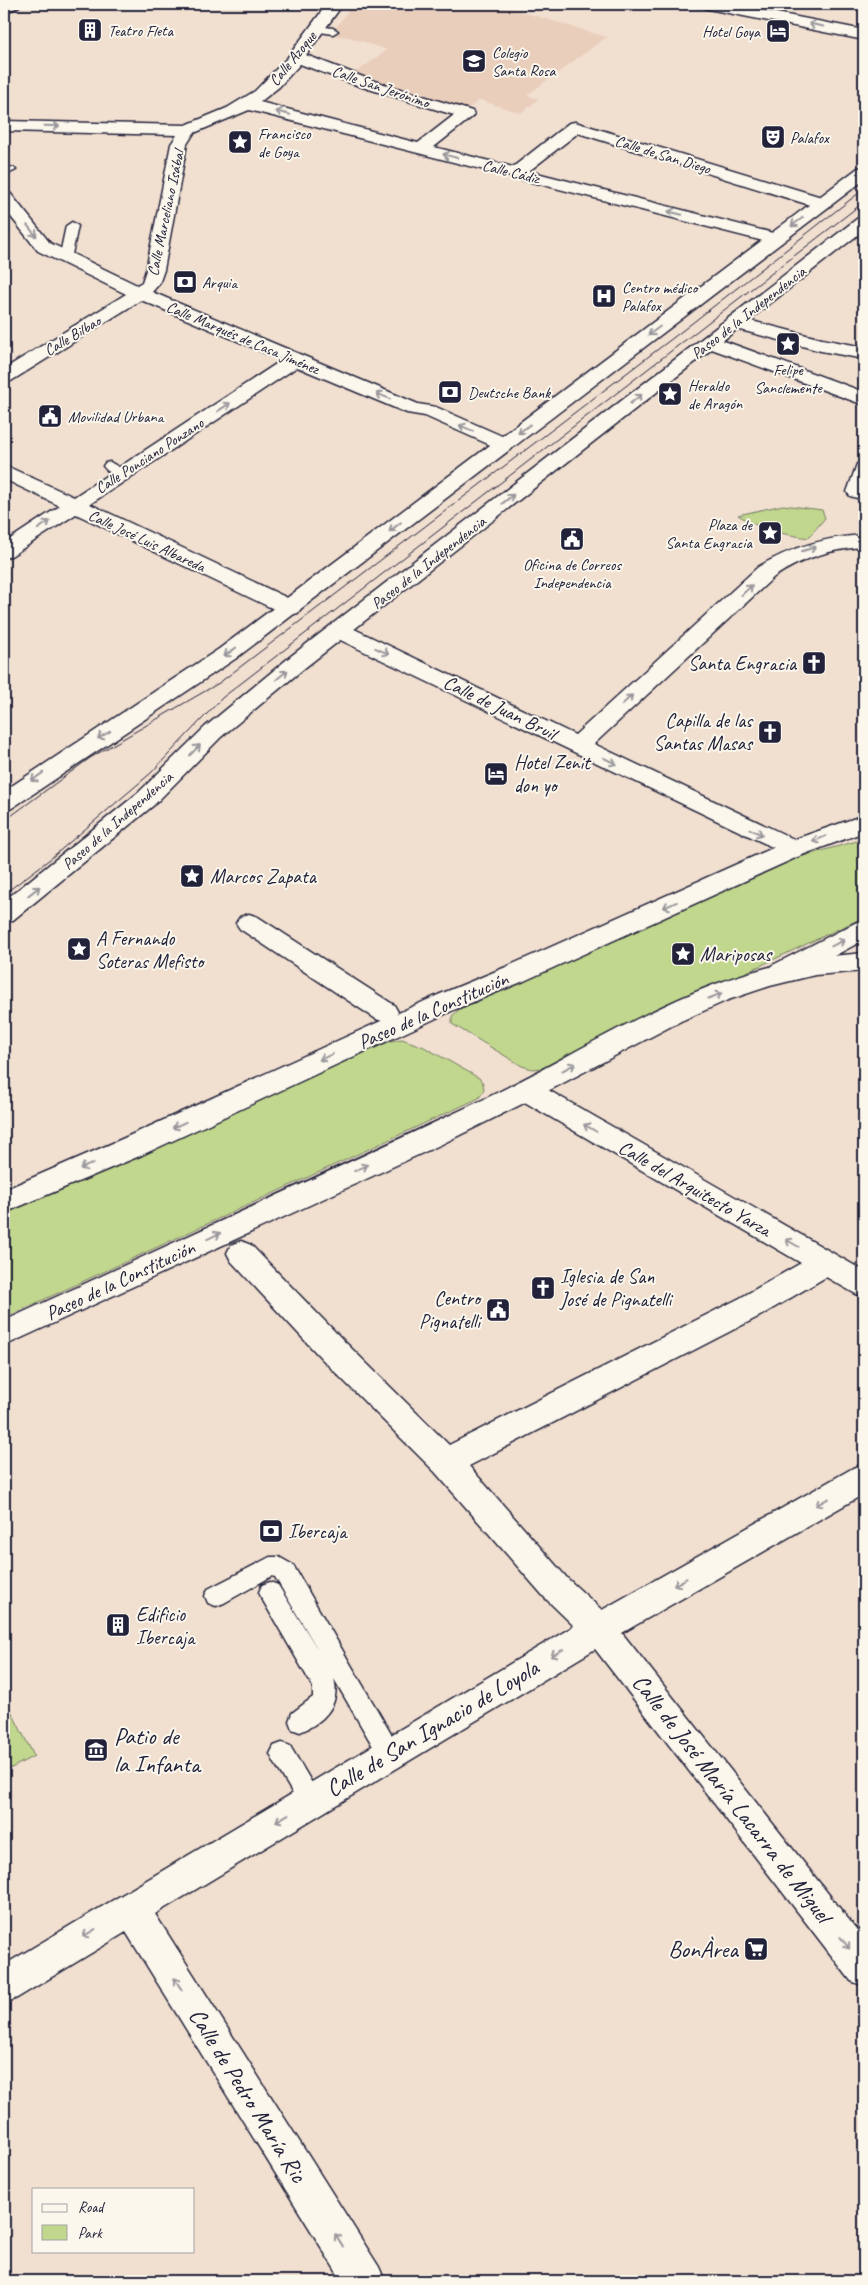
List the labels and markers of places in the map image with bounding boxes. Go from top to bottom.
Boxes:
building icon: Teatro Fleta [77,17,103,43]
hotel icon: Hotel Goya [765,18,791,44]
place label: Teatro Fleta [108,21,175,41]
place label: Hotel Goya [702,22,761,42]
place label: Colegio Santa Rosa [492,43,556,81]
school or university icon: Colegio Santa Rosa [461,48,487,74]
place label: Francisco de Goya [258,124,312,162]
theatre icon: Palafox [760,124,786,150]
place label: Palafox [790,128,830,148]
place icon: Francisco de Goya [227,129,253,155]
bank icon: Arquia [172,269,198,295]
place label: Arquia [202,273,239,293]
place label: Centro médico Palafox [622,278,700,316]
hospital icon: Centro médico Palafox [591,283,617,309]
place icon: Felipe Sanclemente [775,331,801,357]
place label: Felipe Sanclemente [754,360,823,398]
place label: Heraldo de Aragón [688,376,743,414]
bank icon: Deutsche Bank [437,379,463,405]
place icon: Heraldo de Aragón [657,381,683,407]
place label: Deutsche Bank [468,383,551,403]
public building icon: Movilidad Urbana [37,403,63,429]
place label: Movilidad Urbana [68,407,165,427]
place label: Plaza de Santa Engracia [666,515,754,553]
place icon: Plaza de Santa Engracia [757,520,783,546]
public building icon: Oficina de Correos Independencia [559,526,585,552]
place label: Oficina de Correos Independencia [523,555,622,593]
church icon: Santa Engracia [801,650,827,676]
place label: Santa Engracia [688,651,798,676]
place label: Capilla de las Santas Masas [653,708,754,756]
church icon: Capilla de las Santas Masas [757,719,783,745]
place label: Hotel Zenit don yo [514,750,592,798]
hotel icon: Hotel Zenit don yo [483,761,509,787]
place icon: Marcos Zapata [179,863,205,889]
place label: Marcos Zapata [210,864,318,889]
place label: A Fernando Soteras Mefisto [96,926,205,974]
place icon: A Fernando Soteras Mefisto [66,936,92,962]
place icon: Mariposas [670,941,696,967]
place label: Mariposas [700,942,773,967]
place label: Iglesia de San José de Pignatelli [559,1264,674,1312]
church icon: Iglesia de San José de Pignatelli [530,1275,556,1301]
place label: Centro Pignatelli [419,1286,482,1334]
public building icon: Centro Pignatelli [485,1297,511,1323]
bank icon: Ibercaja [258,1518,284,1544]
place label: Ibercaja [288,1519,348,1544]
place label: Edificio Ibercaja [136,1602,196,1650]
building icon: Edificio Ibercaja [105,1612,131,1638]
place label: Patio de la Infanta [114,1721,202,1779]
museum icon: Patio de la Infanta [83,1737,109,1763]
place label: BonÀrea [668,1934,739,1964]
supermarket icon: BonÀrea [743,1936,769,1962]

